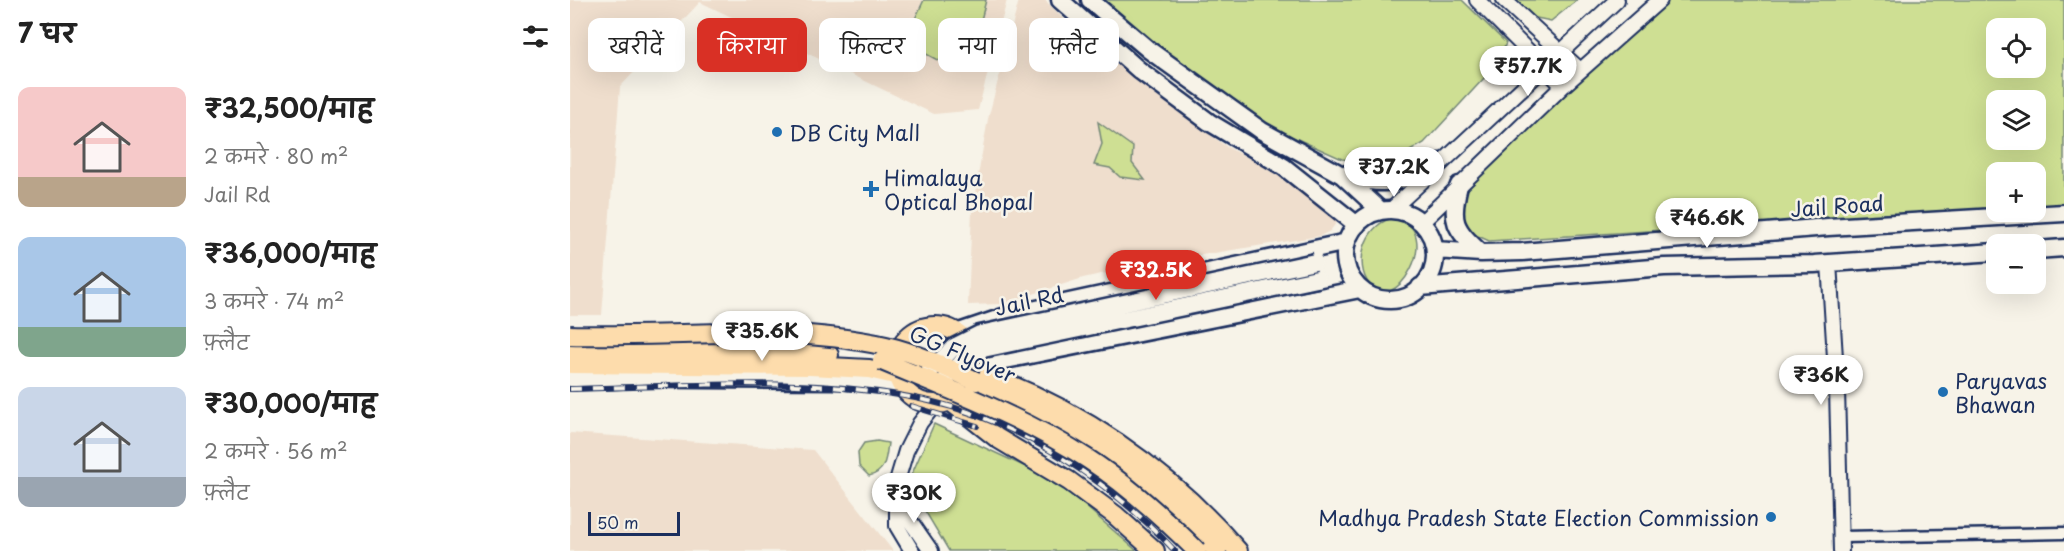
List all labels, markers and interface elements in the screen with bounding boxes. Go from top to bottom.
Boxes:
text: 7 घर [18,13,76,52]
chip: खरीदें [588,18,685,72]
chip: किराया [697,18,807,72]
chip: फ़िल्टर [819,18,926,72]
chip: नया [938,18,1017,72]
chip: फ़्लैट [1029,18,1119,72]
map controls [1986,18,2046,294]
button: locate [1986,18,2046,78]
icon: filters [519,20,552,53]
pin: ₹57.7K [1479,46,1577,97]
text: ₹57.7K [1494,50,1562,80]
text: ₹32,500/माह [204,88,374,127]
button: layers [1986,90,2046,150]
icon: home [66,111,138,183]
place label: DB City Mall [789,116,920,148]
marker: DB City Mall [770,125,784,139]
text: 2 कमरे · 80 m² [204,141,348,171]
pin: ₹37.2K [1345,147,1443,198]
text: ₹37.2K [1358,151,1430,181]
place label: Himalaya Optical Bhopal [884,161,1034,217]
button: + [1986,162,2046,222]
text: Jail Rd [204,179,270,209]
marker: Himalaya Optical Bhopal [862,180,880,198]
street label: Jail Road [1789,186,1885,224]
pin: ₹46.6K [1658,198,1756,249]
text: ₹46.6K [1669,202,1745,232]
text: ₹36,000/माह [204,233,376,272]
button: − [1986,234,2046,294]
pin: ₹32.5K [1107,250,1205,301]
text: ₹32.5K [1120,254,1192,284]
icon: home [66,261,138,333]
street label: Jail Rd [992,277,1067,323]
text: 3 कमरे · 74 m² [204,286,344,316]
pin: ₹35.6K [713,311,811,362]
text: ₹35.6K [725,315,799,345]
street label: GG Flyover [905,316,1022,390]
text: फ़्लैट [204,327,250,357]
pin: ₹36K [1785,355,1857,406]
text: ₹36K [1793,359,1849,389]
place label: Paryavas Bhawan [1955,364,2047,420]
text: ₹30,000/माह [204,383,377,422]
marker: Paryavas Bhawan [1936,385,1950,399]
icon: home [66,411,138,483]
text: 2 कमरे · 56 m² [204,436,348,466]
pin: ₹30K [878,473,950,524]
text: फ़्लैट [204,477,250,507]
text: ₹30K [886,477,942,507]
place label: Madhya Pradesh State Election Commission [1318,501,1759,533]
scale bar [588,509,680,536]
text: 50 m [597,510,638,534]
marker: Madhya Pradesh State Election Commission [1764,510,1778,524]

